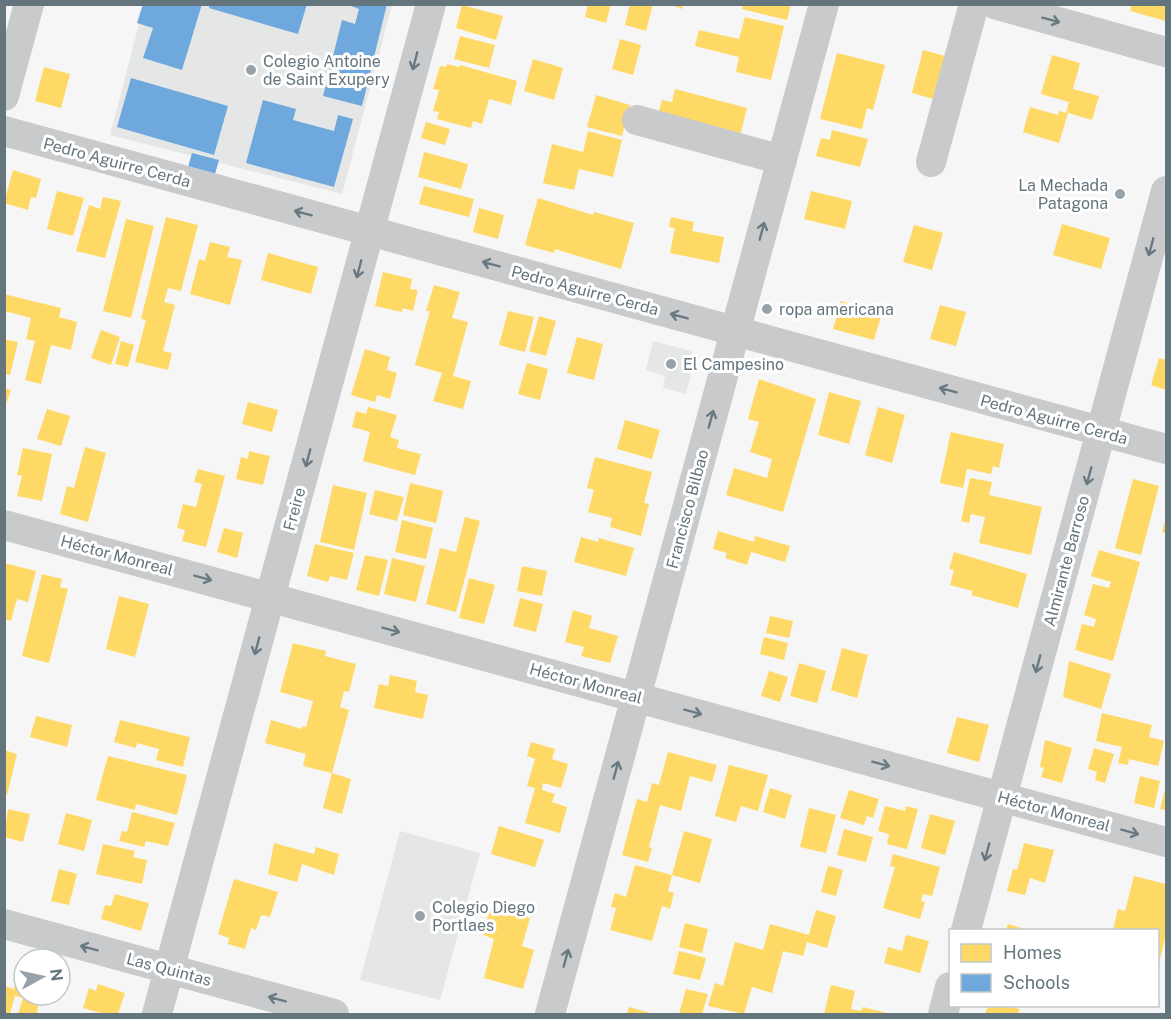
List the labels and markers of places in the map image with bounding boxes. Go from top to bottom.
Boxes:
place label: Colegio Antoine de Saint Exupery [263,52,390,89]
marker: Colegio Antoine de Saint Exupery [244,63,258,77]
place label: La Mechada Patagona [1018,176,1108,213]
marker: La Mechada Patagona [1113,187,1127,201]
place label: ropa americana [779,300,894,319]
marker: ropa americana [760,302,774,316]
place label: El Campesino [683,355,784,374]
marker: El Campesino [664,357,678,371]
place label: Colegio Diego Portlaes [432,898,535,935]
marker: Colegio Diego Portlaes [413,909,427,923]

